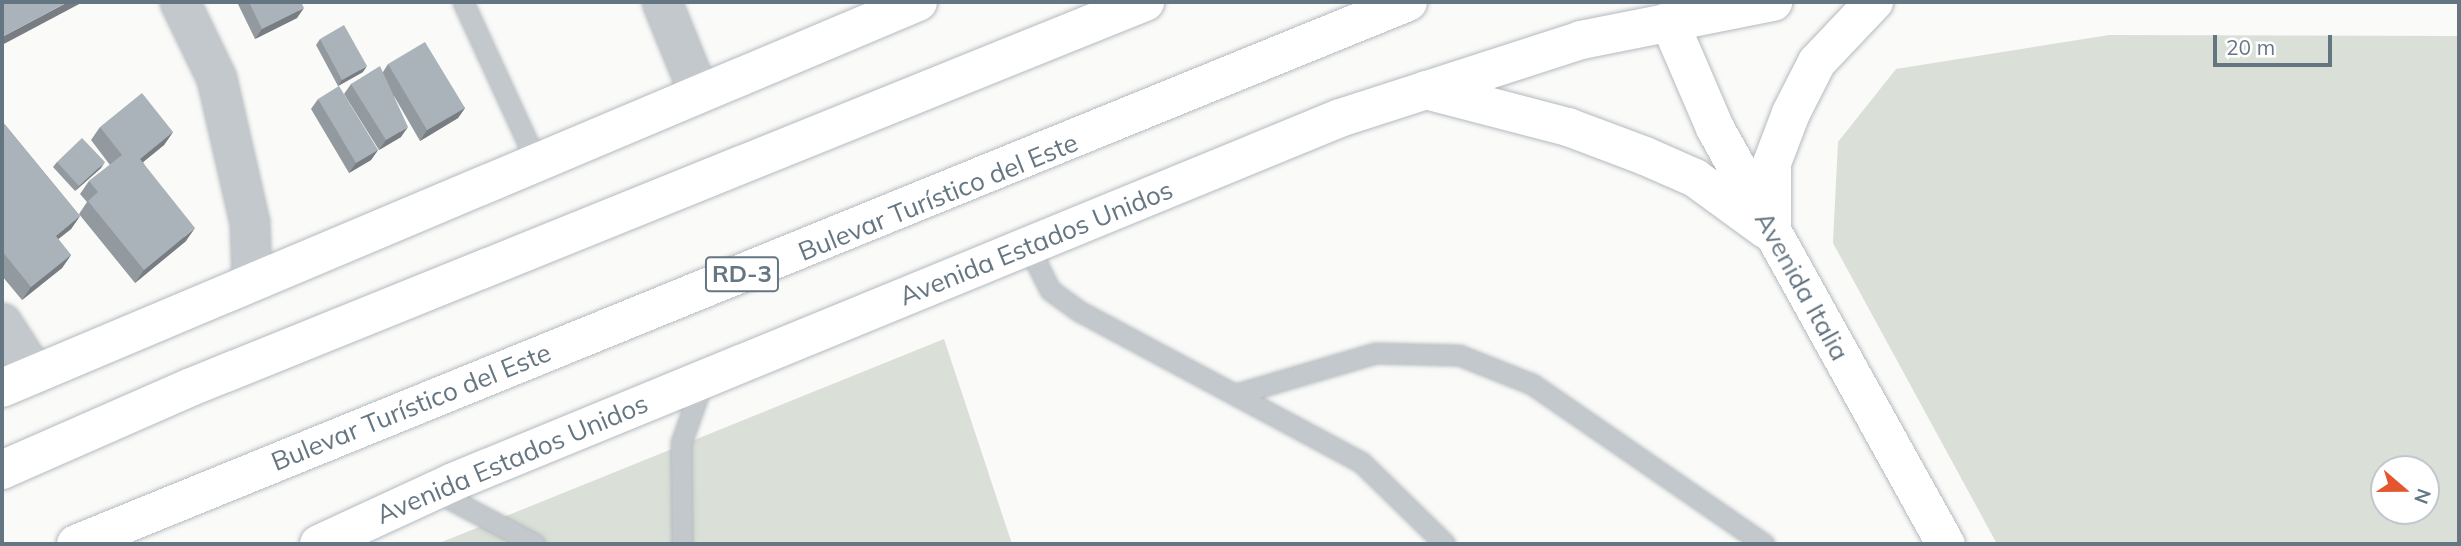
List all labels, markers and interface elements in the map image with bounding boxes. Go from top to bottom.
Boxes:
scale bar [2216,21,2335,65]
text: 20 m [2226,34,2275,60]
street label: Bulevar Turístico del Este [794,127,1082,267]
street label: Avenida Estados Unidos [895,174,1177,312]
street label: Avenida Italia [1748,206,1856,366]
road number: RD-3 [704,254,780,295]
street label: Bulevar Turístico del Este [267,337,555,477]
street label: Avenida Estados Unidos [372,388,652,530]
north arrow [2370,455,2440,525]
text: N [2409,486,2437,507]

